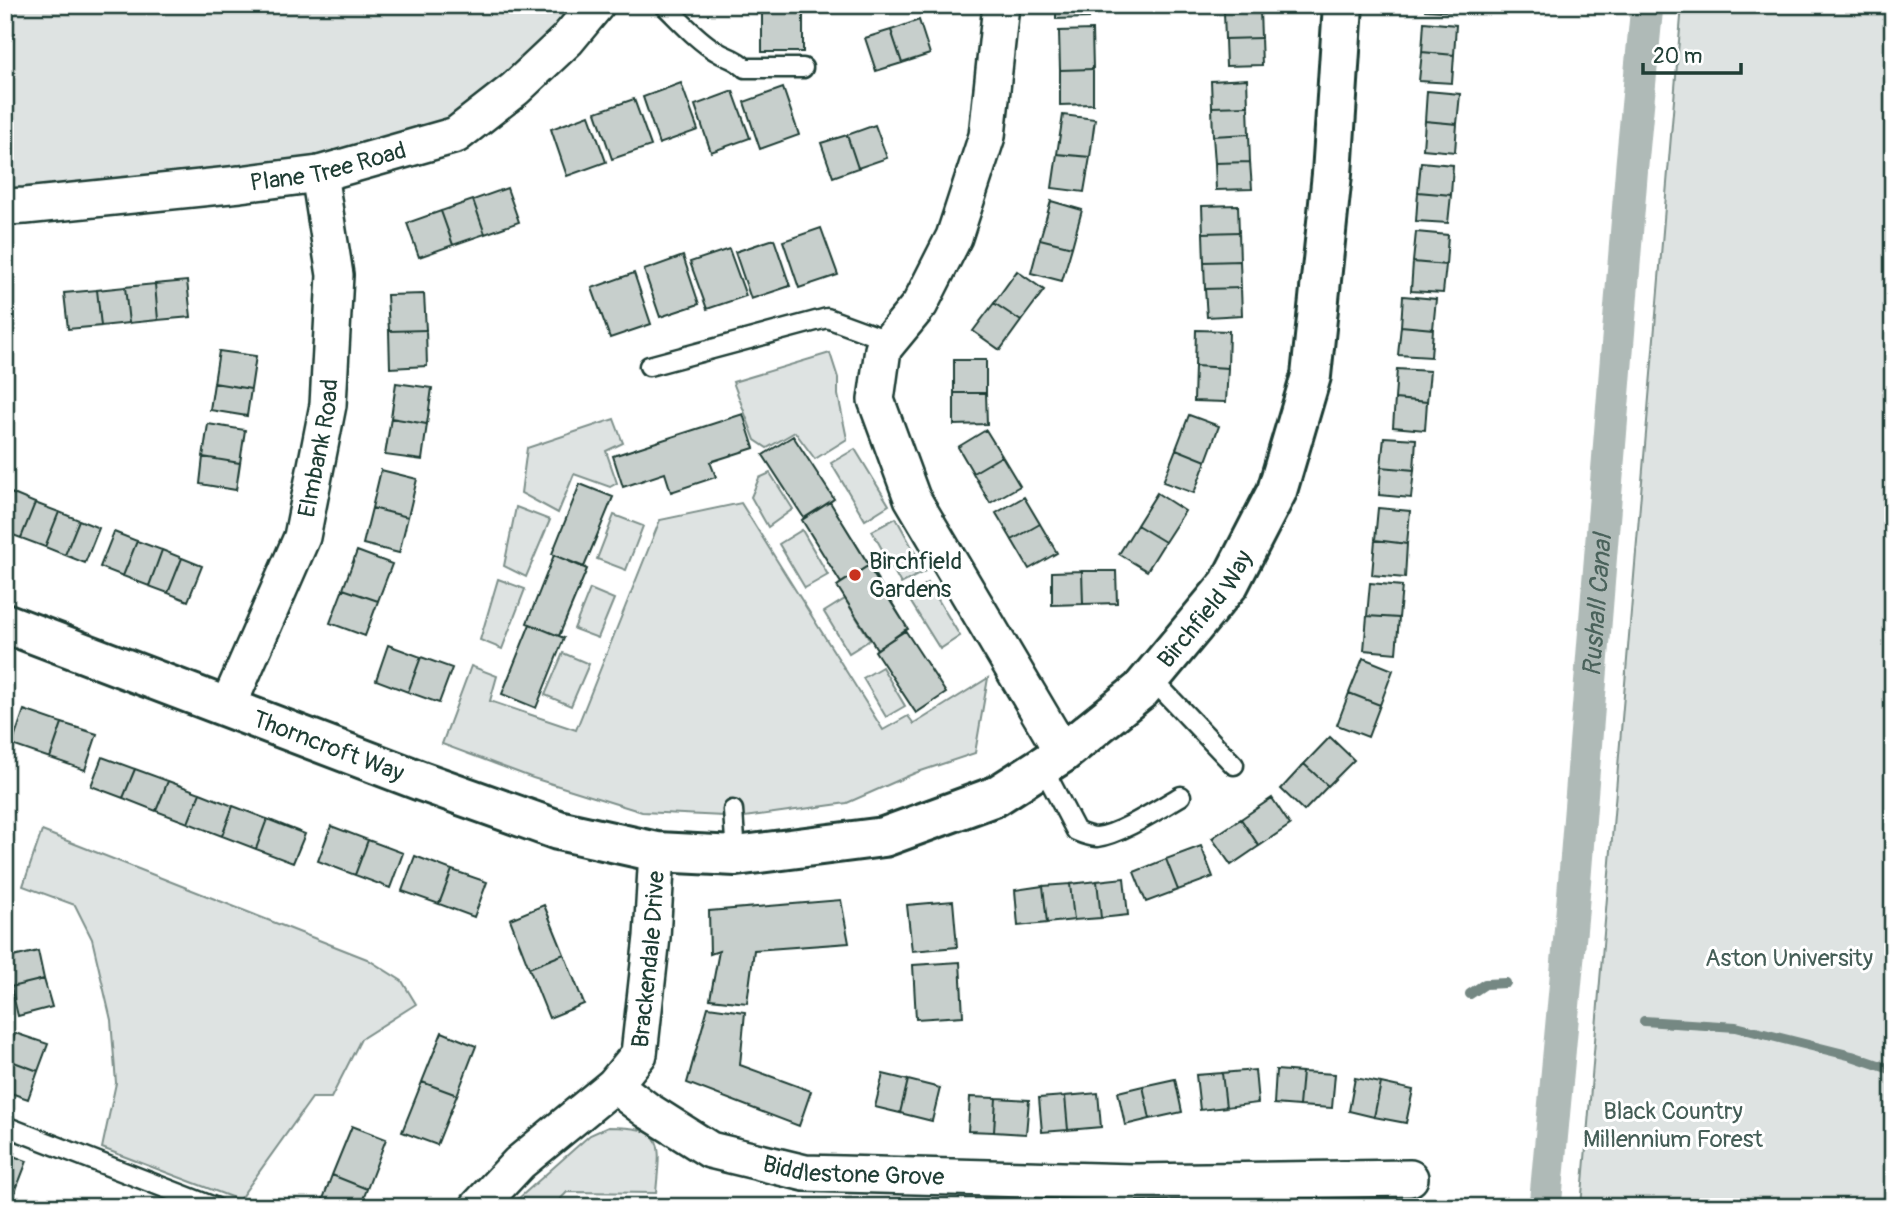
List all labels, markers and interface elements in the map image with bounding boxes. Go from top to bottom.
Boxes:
scale bar [1643,32,1741,76]
text: 20 m [1653,43,1702,70]
street label: Plane Tree Road [248,136,410,198]
street label: Elmbank Road [292,378,344,520]
water label: Rushall Canal [1576,530,1620,678]
street label: Birchfield Way [1152,546,1259,674]
place label: Birchfield Gardens [869,547,962,604]
marker: Birchfield Gardens [847,567,863,583]
street label: Thorncroft Way [249,704,408,788]
street label: Brackendale Drive [626,870,671,1049]
park label: Aston University [1705,944,1873,973]
park label: Black Country Millennium Forest [1583,1097,1763,1154]
street label: Biddlestone Grove [760,1149,945,1192]

